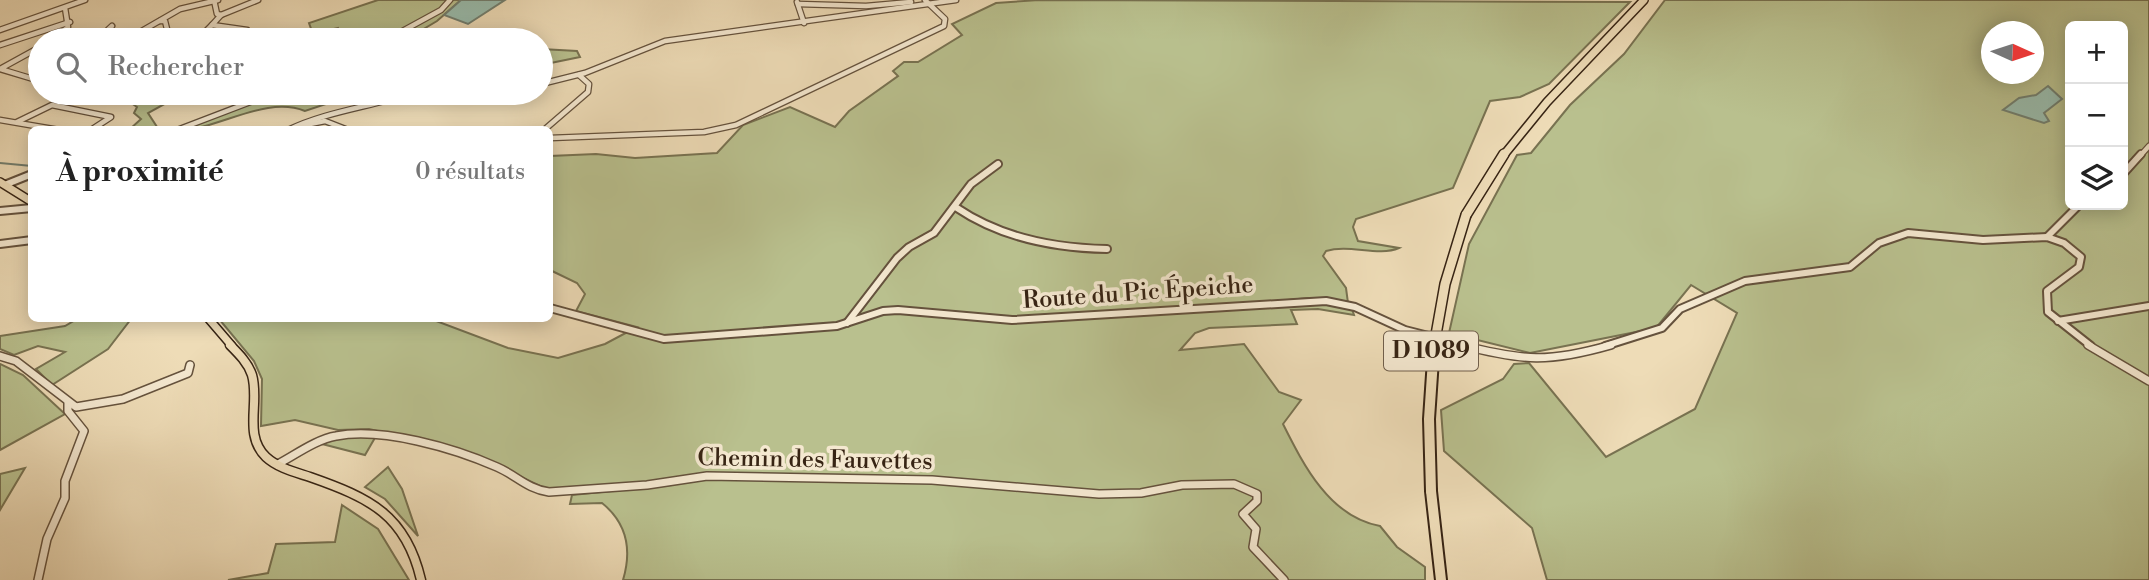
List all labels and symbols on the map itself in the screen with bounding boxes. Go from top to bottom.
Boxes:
north arrow [1981,21,2044,84]
street label: Route du Pic Épeiche [1021,269,1254,316]
road number: D 1089 [1384,332,1478,370]
street label: Chemin des Fauvettes [697,443,933,477]

